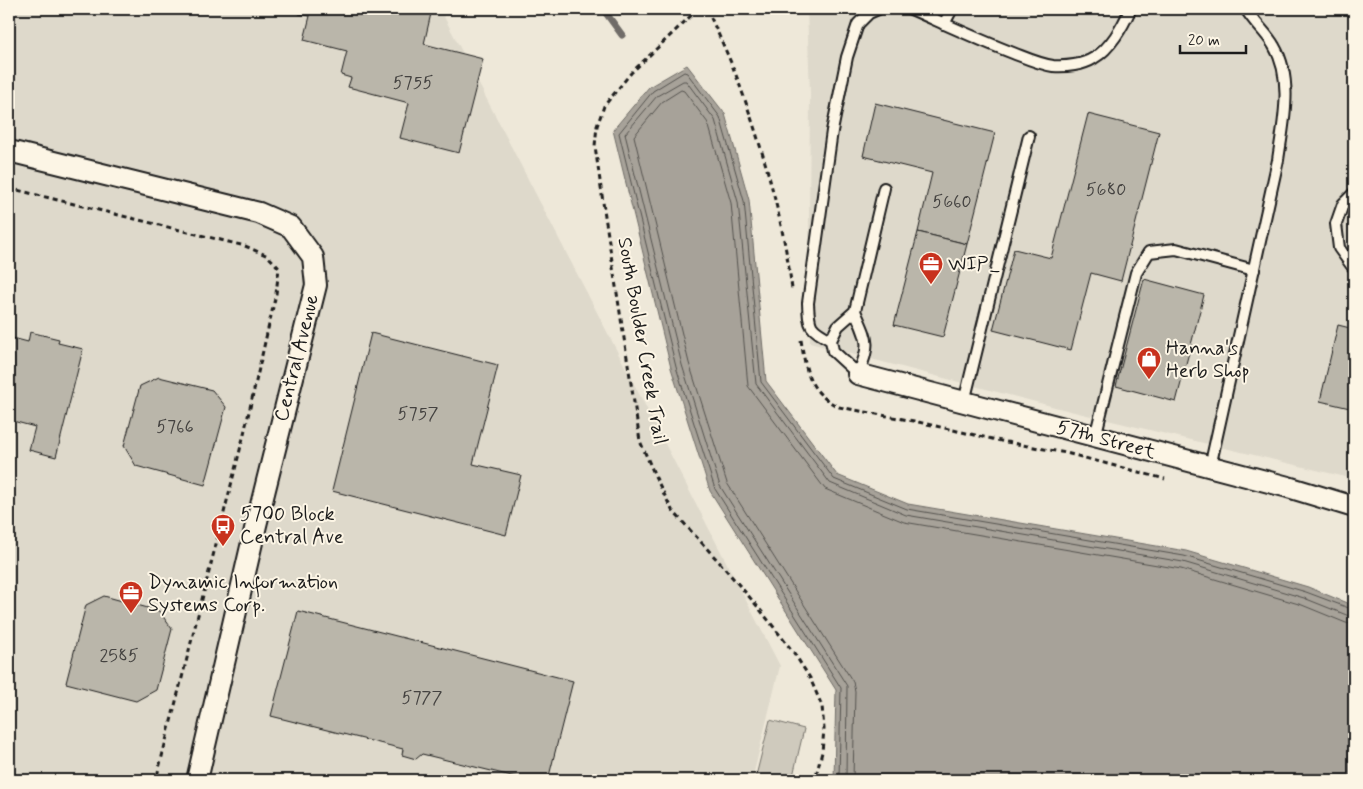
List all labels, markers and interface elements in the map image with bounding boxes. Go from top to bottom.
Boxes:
scale bar [1180,22,1247,54]
text: 20 m [1188,31,1220,51]
house number: 5755 [393,71,434,95]
house number: 5680 [1086,178,1126,202]
house number: 5660 [932,190,972,214]
street label: South Boulder Creek Trail [610,235,674,447]
office icon: WIP_ [918,251,944,285]
place label: WIP_ [948,251,1001,278]
street label: Central Avenue [268,292,326,424]
place label: Hanna's Herb Shop [1166,335,1250,385]
shop icon: Hanna's Herb Shop [1136,346,1162,380]
house number: 5757 [398,402,438,426]
street label: 57th Street [1053,414,1159,466]
house number: 5766 [156,415,194,439]
place label: 5700 Block Central Ave [240,501,344,551]
bus stop icon: 5700 Block Central Ave [210,513,236,547]
place label: Dynamic Information Systems Corp. [148,569,338,619]
office icon: Dynamic Information Systems Corp. [118,580,144,614]
house number: 2585 [100,644,139,668]
house number: 5777 [402,686,442,710]

